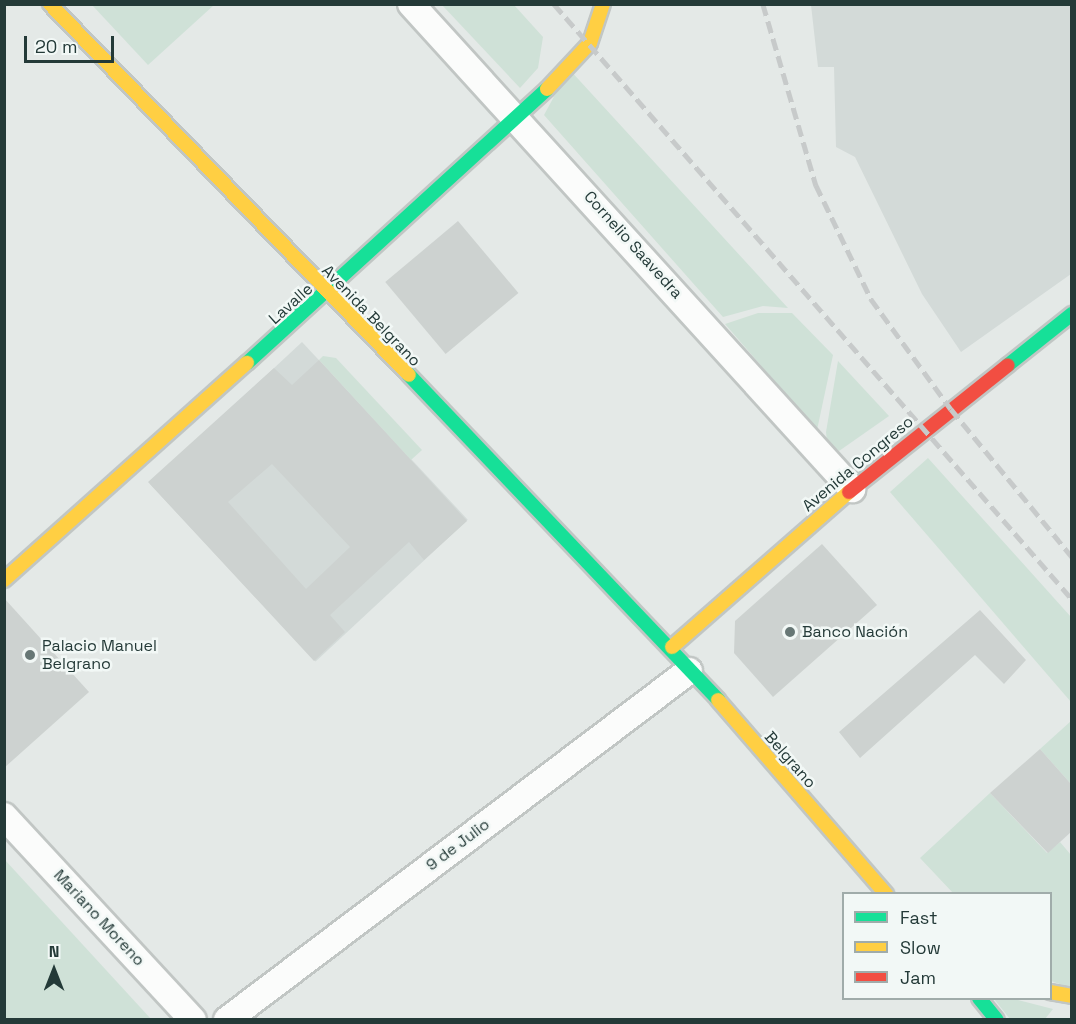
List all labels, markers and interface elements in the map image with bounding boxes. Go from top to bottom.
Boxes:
scale bar [27,24,117,62]
text: 20 m [35,35,78,58]
street label: Cornelio Saavedra [580,187,686,303]
street label: Avenida Belgrano [318,261,424,371]
street label: Lavalle [265,279,317,329]
street label: Avenida Congreso [799,412,917,516]
place label: Banco Nación [802,622,908,642]
marker: Banco Nación [783,625,797,639]
place label: Palacio Manuel Belgrano [42,636,157,674]
marker: Palacio Manuel Belgrano [23,648,37,662]
street label: Belgrano [760,728,820,792]
street label: 9 de Julio [423,815,493,875]
street label: Mariano Moreno [49,866,149,970]
legend [842,892,1052,1000]
text: Fast [900,906,937,929]
text: Slow [900,936,941,959]
north arrow [24,940,84,1000]
text: N [49,941,59,962]
text: Jam [900,966,936,989]

